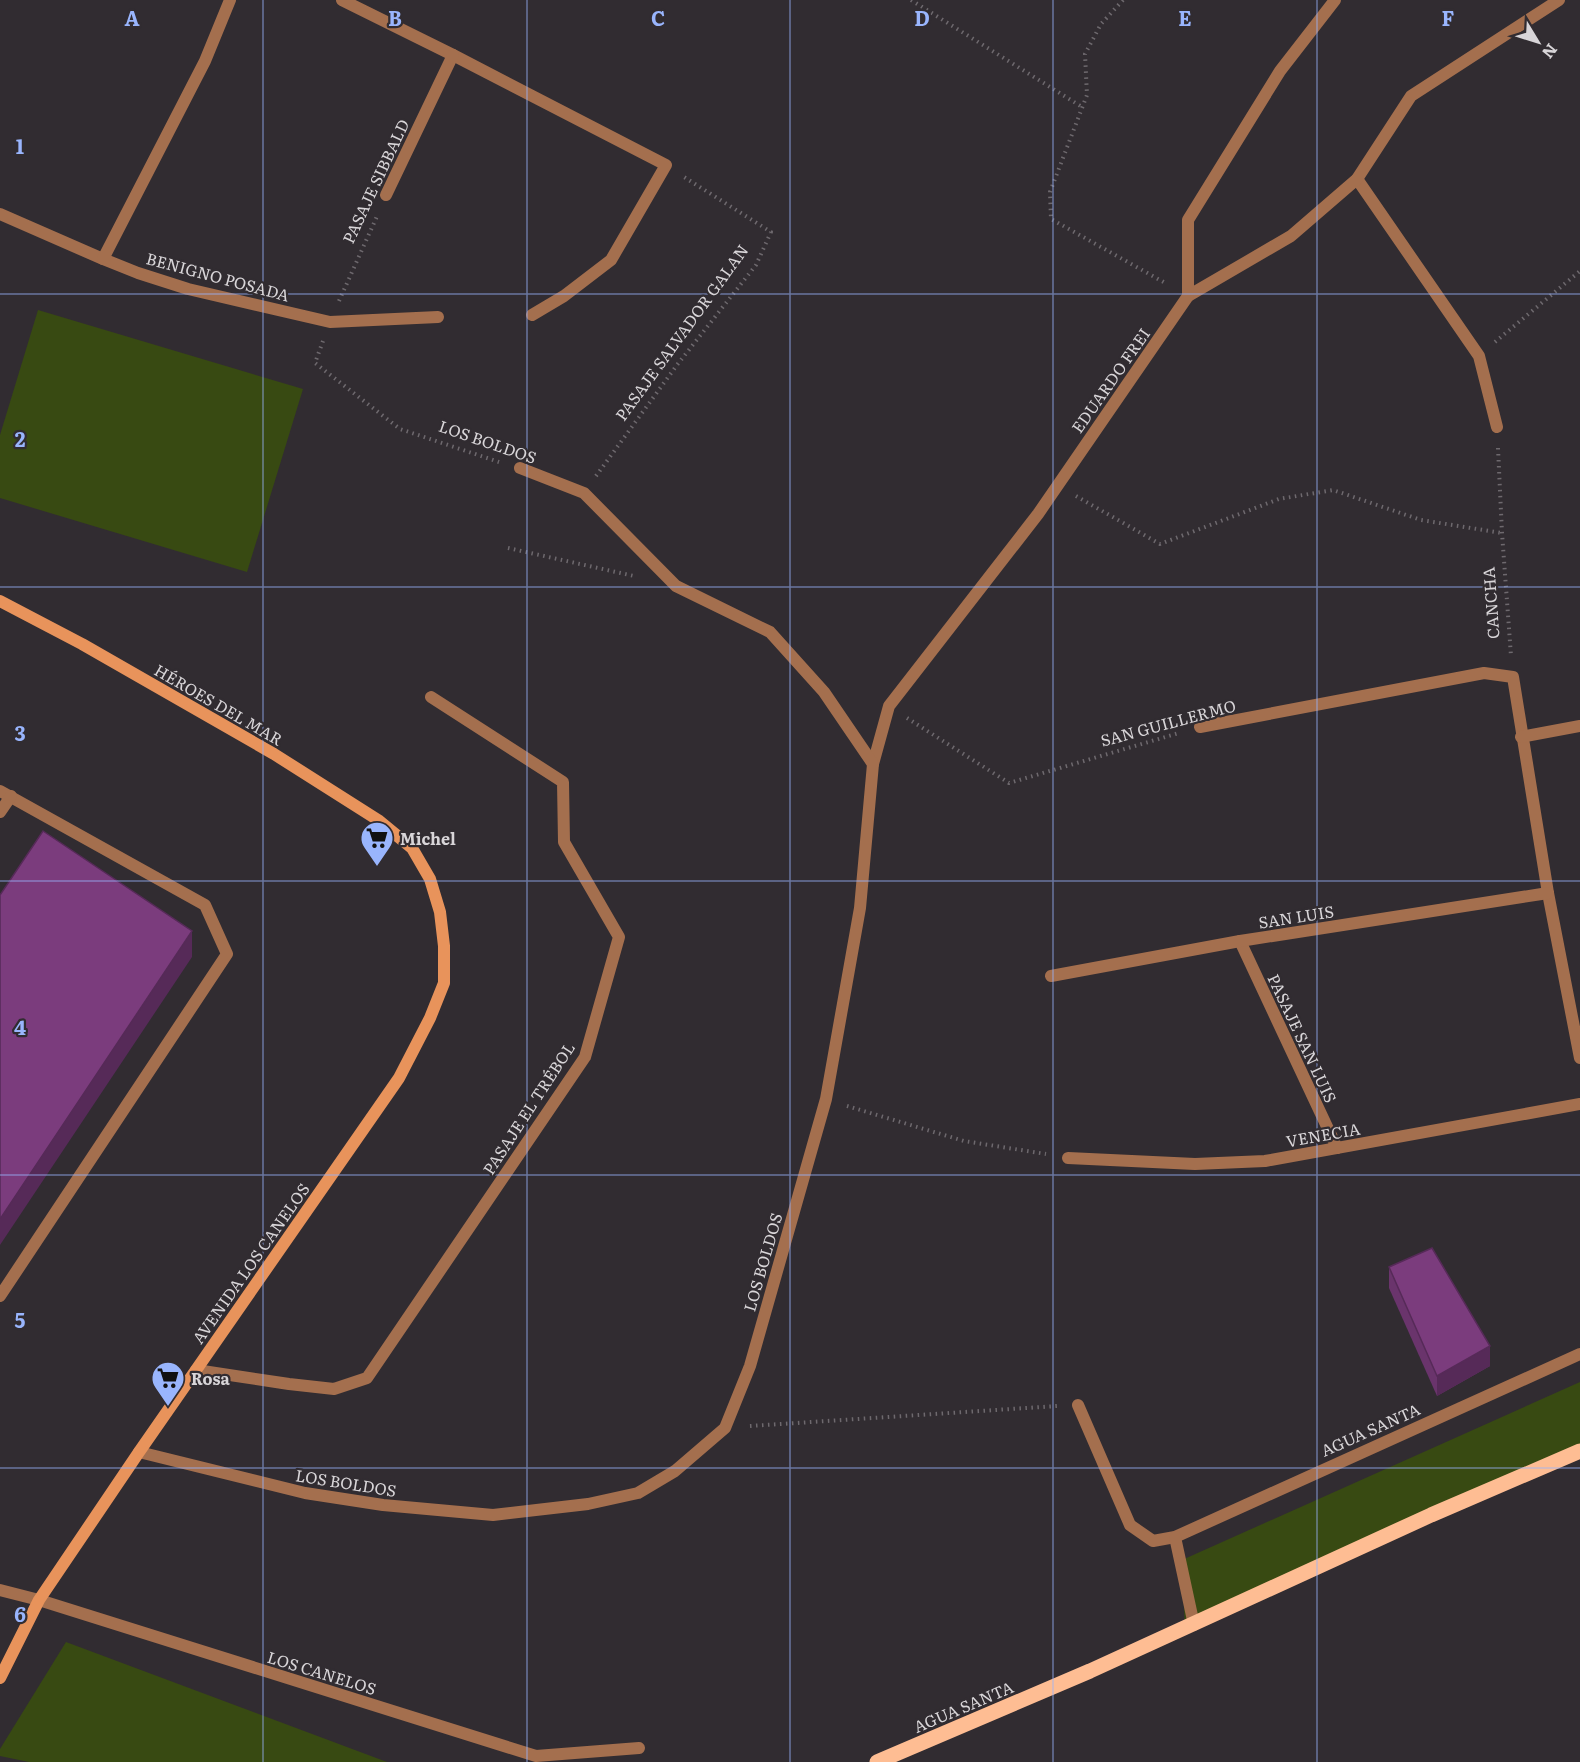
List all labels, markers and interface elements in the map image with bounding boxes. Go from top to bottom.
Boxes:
text: A [124,2,140,32]
text: B [388,2,402,32]
text: C [651,2,665,32]
text: D [914,2,930,32]
text: E [1178,2,1192,32]
text: F [1442,2,1455,32]
north arrow [1508,12,1568,72]
text: N [1537,39,1564,65]
street label: PASAJE SIBBALD [336,115,414,247]
text: 1 [16,130,24,160]
street label: PASAJE SALVADOR GALAN [609,239,753,425]
street label: BENIGNO POSADA [144,245,292,307]
street label: EDUARDO FREI [1065,323,1155,437]
street label: LOS BOLDOS [436,413,540,469]
text: 2 [15,423,26,453]
street label: CANCHA [1475,566,1504,640]
street label: HÉROES DEL MAR [150,657,288,751]
street label: SAN GUILLERMO [1098,692,1238,752]
text: 3 [14,717,26,747]
supermarket icon: Michel [359,820,395,867]
place label: Michel [400,826,456,850]
street label: SAN LUIS [1257,898,1335,934]
street label: PASAJE SAN LUIS [1263,970,1343,1106]
text: 4 [14,1011,26,1041]
street label: PASAJE EL TRÉBOL [476,1037,580,1179]
street label: VENECIA [1284,1116,1362,1152]
street label: AVENIDA LOS CANELOS [185,1178,315,1348]
street label: LOS BOLDOS [736,1210,788,1314]
text: 5 [15,1304,26,1334]
supermarket icon: Rosa [150,1360,186,1407]
place label: Rosa [191,1366,230,1390]
street label: AGUA SANTA [1316,1396,1424,1462]
street label: LOS BOLDOS [294,1462,398,1502]
text: 6 [14,1598,26,1628]
street label: LOS CANELOS [265,1644,379,1700]
street label: AGUA SANTA [909,1674,1017,1738]

